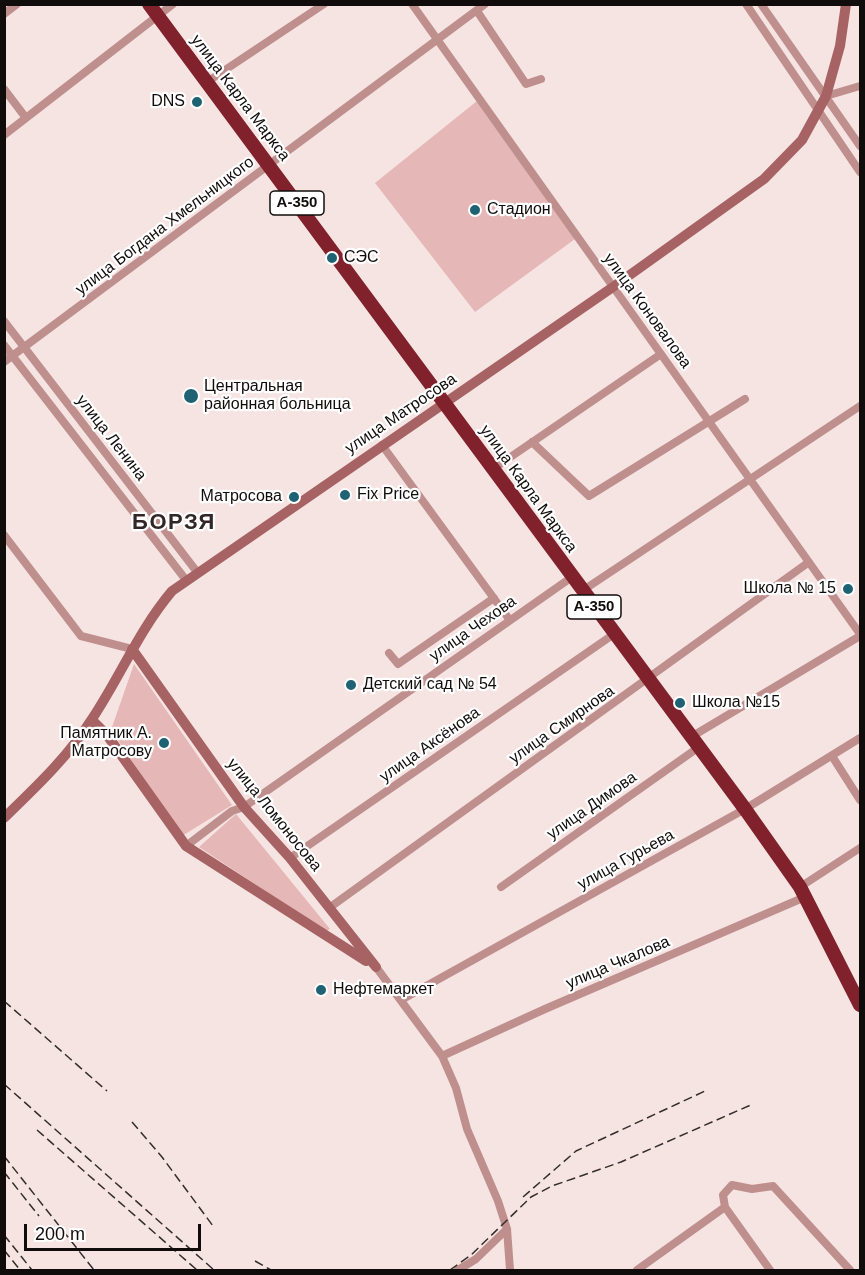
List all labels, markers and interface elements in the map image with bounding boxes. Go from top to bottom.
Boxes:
street label: улица Карла Маркса [186,31,294,165]
place label: DNS [151,92,185,112]
marker: DNS [190,95,204,109]
street label: улица Богдана Хмельницкого [72,153,258,299]
road number: А-350 [270,191,324,215]
place label: Стадион [487,200,551,220]
marker: Стадион [468,203,482,217]
place label: СЭС [344,248,378,268]
street label: улица Коновалова [599,250,695,372]
marker: СЭС [325,251,339,265]
street label: улица Матросова [342,370,460,458]
place label: Центральная районная больница [204,377,351,415]
marker: Центральная районная больница [182,387,200,405]
street label: улица Ленина [72,391,150,485]
street label: улица Карла Маркса [475,421,581,557]
place label: Fix Price [357,485,419,505]
place label: Матросова [201,487,282,507]
marker: Fix Price [338,488,352,502]
marker: Матросова [287,490,301,504]
district label: БОРЗЯ [132,510,216,536]
place label: Школа № 15 [744,579,836,599]
marker: Школа № 15 [841,582,855,596]
street label: улица Чехова [426,592,520,666]
road number: А-350 [567,595,621,619]
place label: Детский сад № 54 [363,675,497,695]
marker: Детский сад № 54 [344,678,358,692]
street label: улица Смирнова [506,682,618,768]
place label: Школа №15 [692,693,780,713]
marker: Школа №15 [673,696,687,710]
street label: улица Аксёнова [376,703,484,787]
place label: Памятник А. Матросову [60,724,152,762]
marker: Памятник А. Матросову [157,736,171,750]
street label: улица Ломоносова [223,755,325,875]
street label: улица Димова [543,768,641,844]
street label: улица Гурьева [574,826,678,894]
street label: улица Чкалова [563,932,673,994]
place label: Нефтемаркет [333,980,434,1000]
marker: Нефтемаркет [314,983,328,997]
scale bar [27,1212,204,1250]
text: 200 m [35,1224,85,1244]

